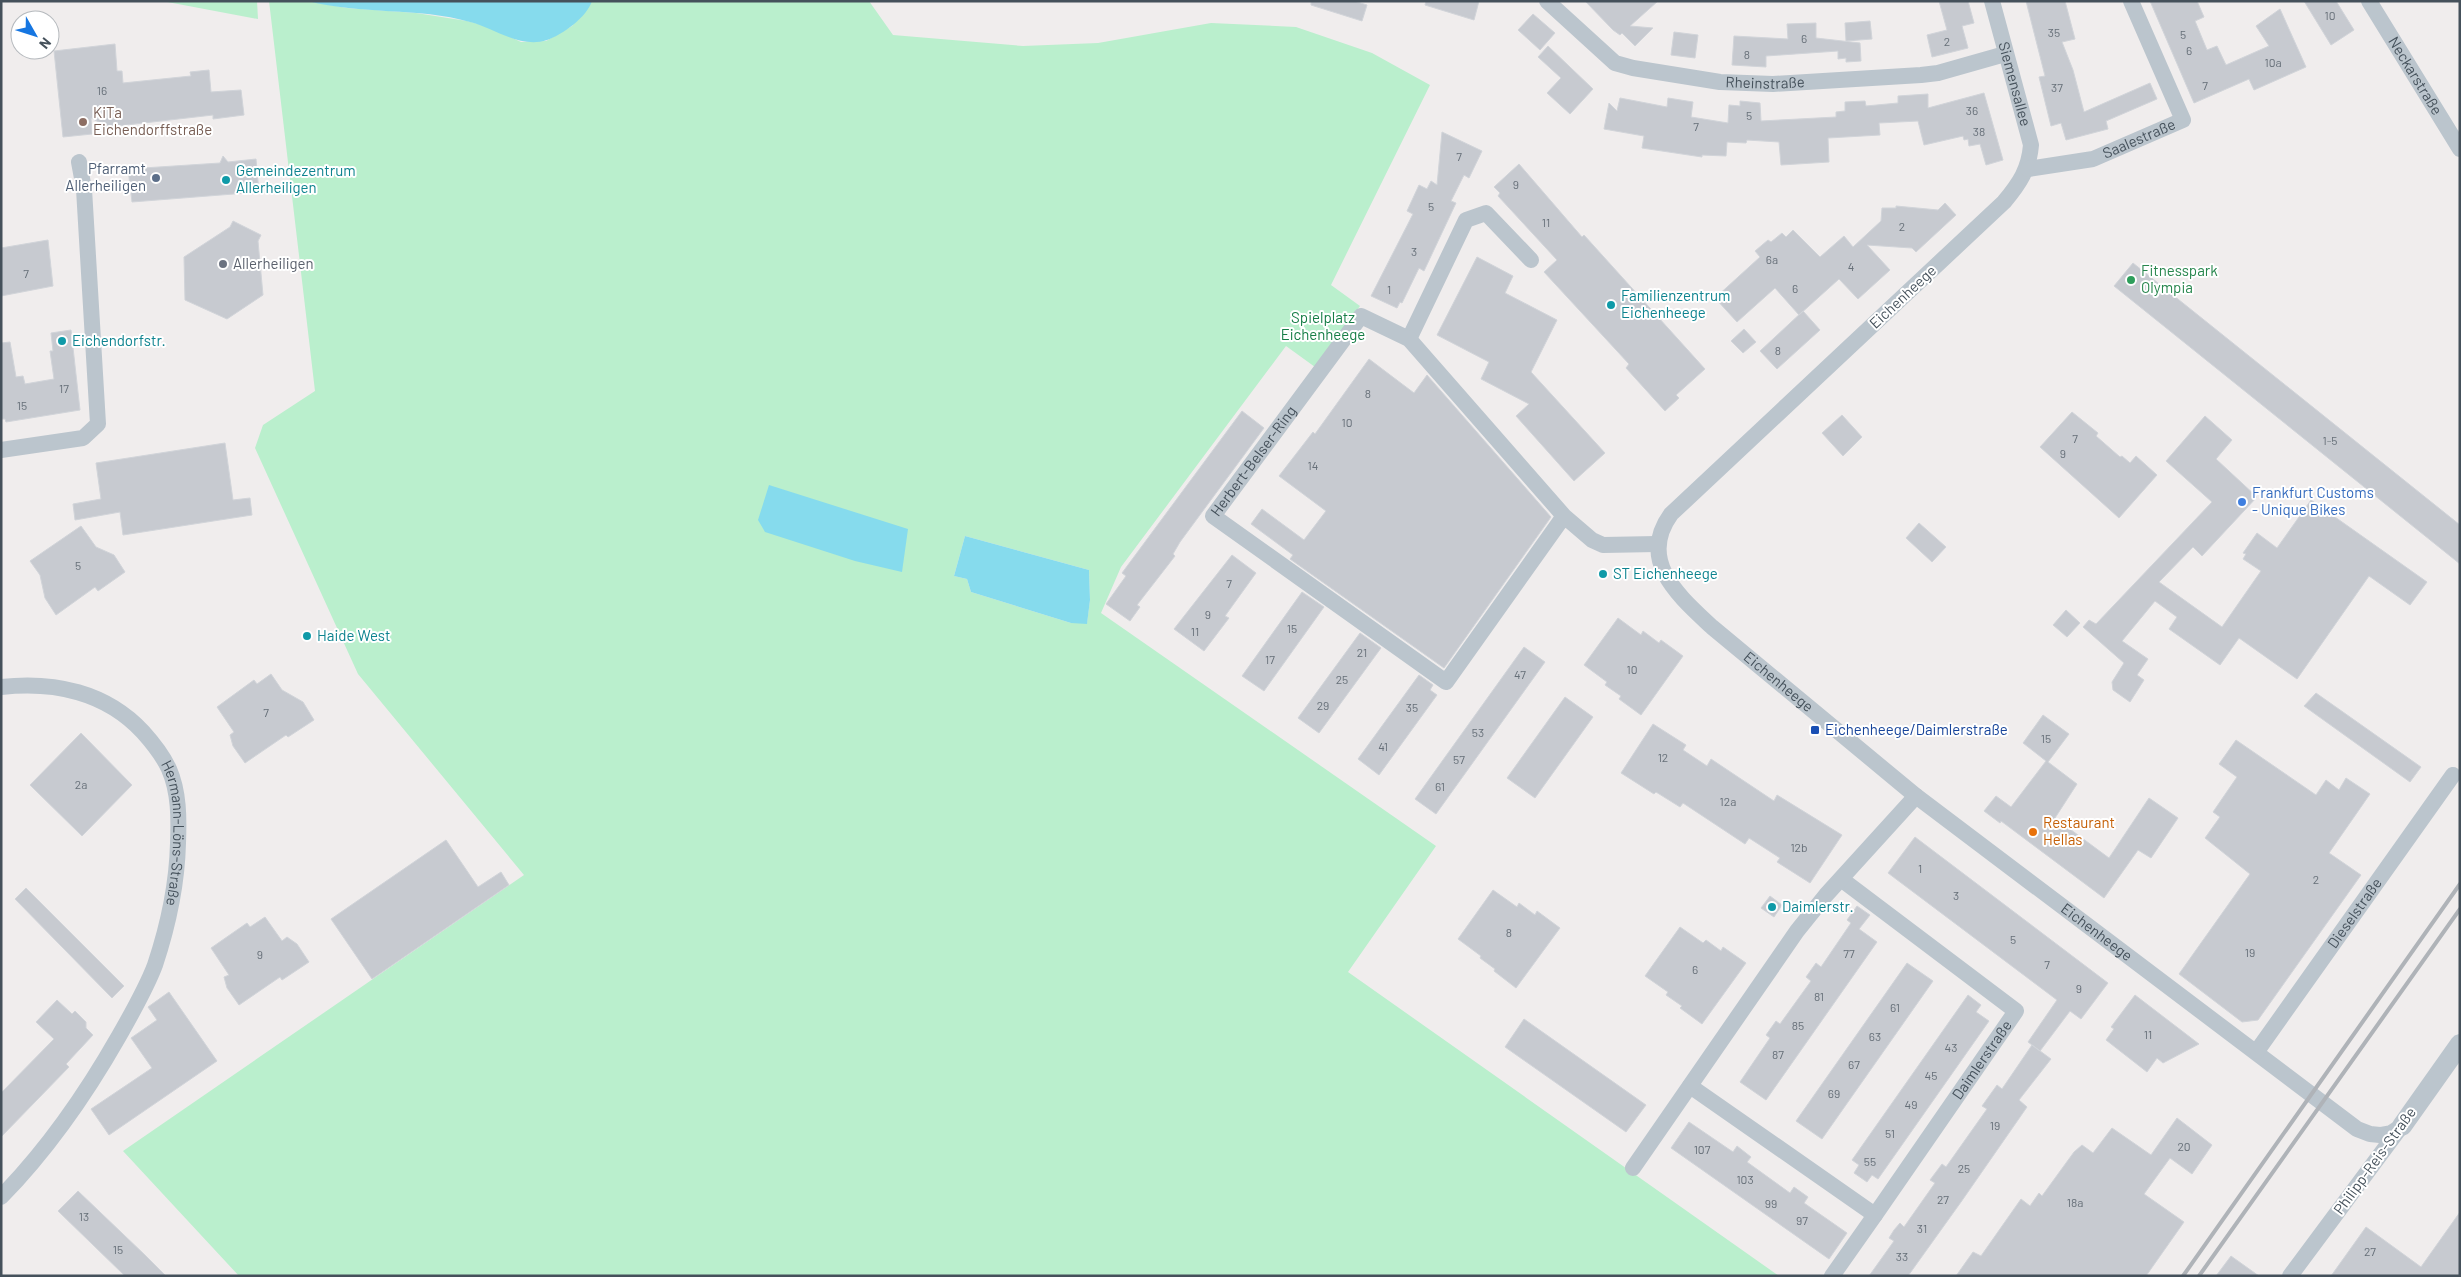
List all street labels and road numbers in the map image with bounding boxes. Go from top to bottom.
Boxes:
street label: Neckarstraße [2385,33,2447,118]
street label: Siemensallee [1995,40,2035,128]
street label: Rheinstraße [1725,72,1805,92]
street label: Saalestraße [2100,114,2178,162]
street label: Eichenheege [1865,261,1939,332]
street label: Herbert-Belser-Ring [1206,402,1300,519]
street label: Eichenheege [1741,647,1817,715]
street label: Hermann-Löns-Straße [158,757,188,908]
street label: Dieselstraße [2323,874,2385,951]
street label: Eichenheege [2058,899,2136,964]
street label: Daimlerstraße [1948,1016,2015,1102]
street label: Philipp-Reis-Straße [2329,1103,2419,1218]

